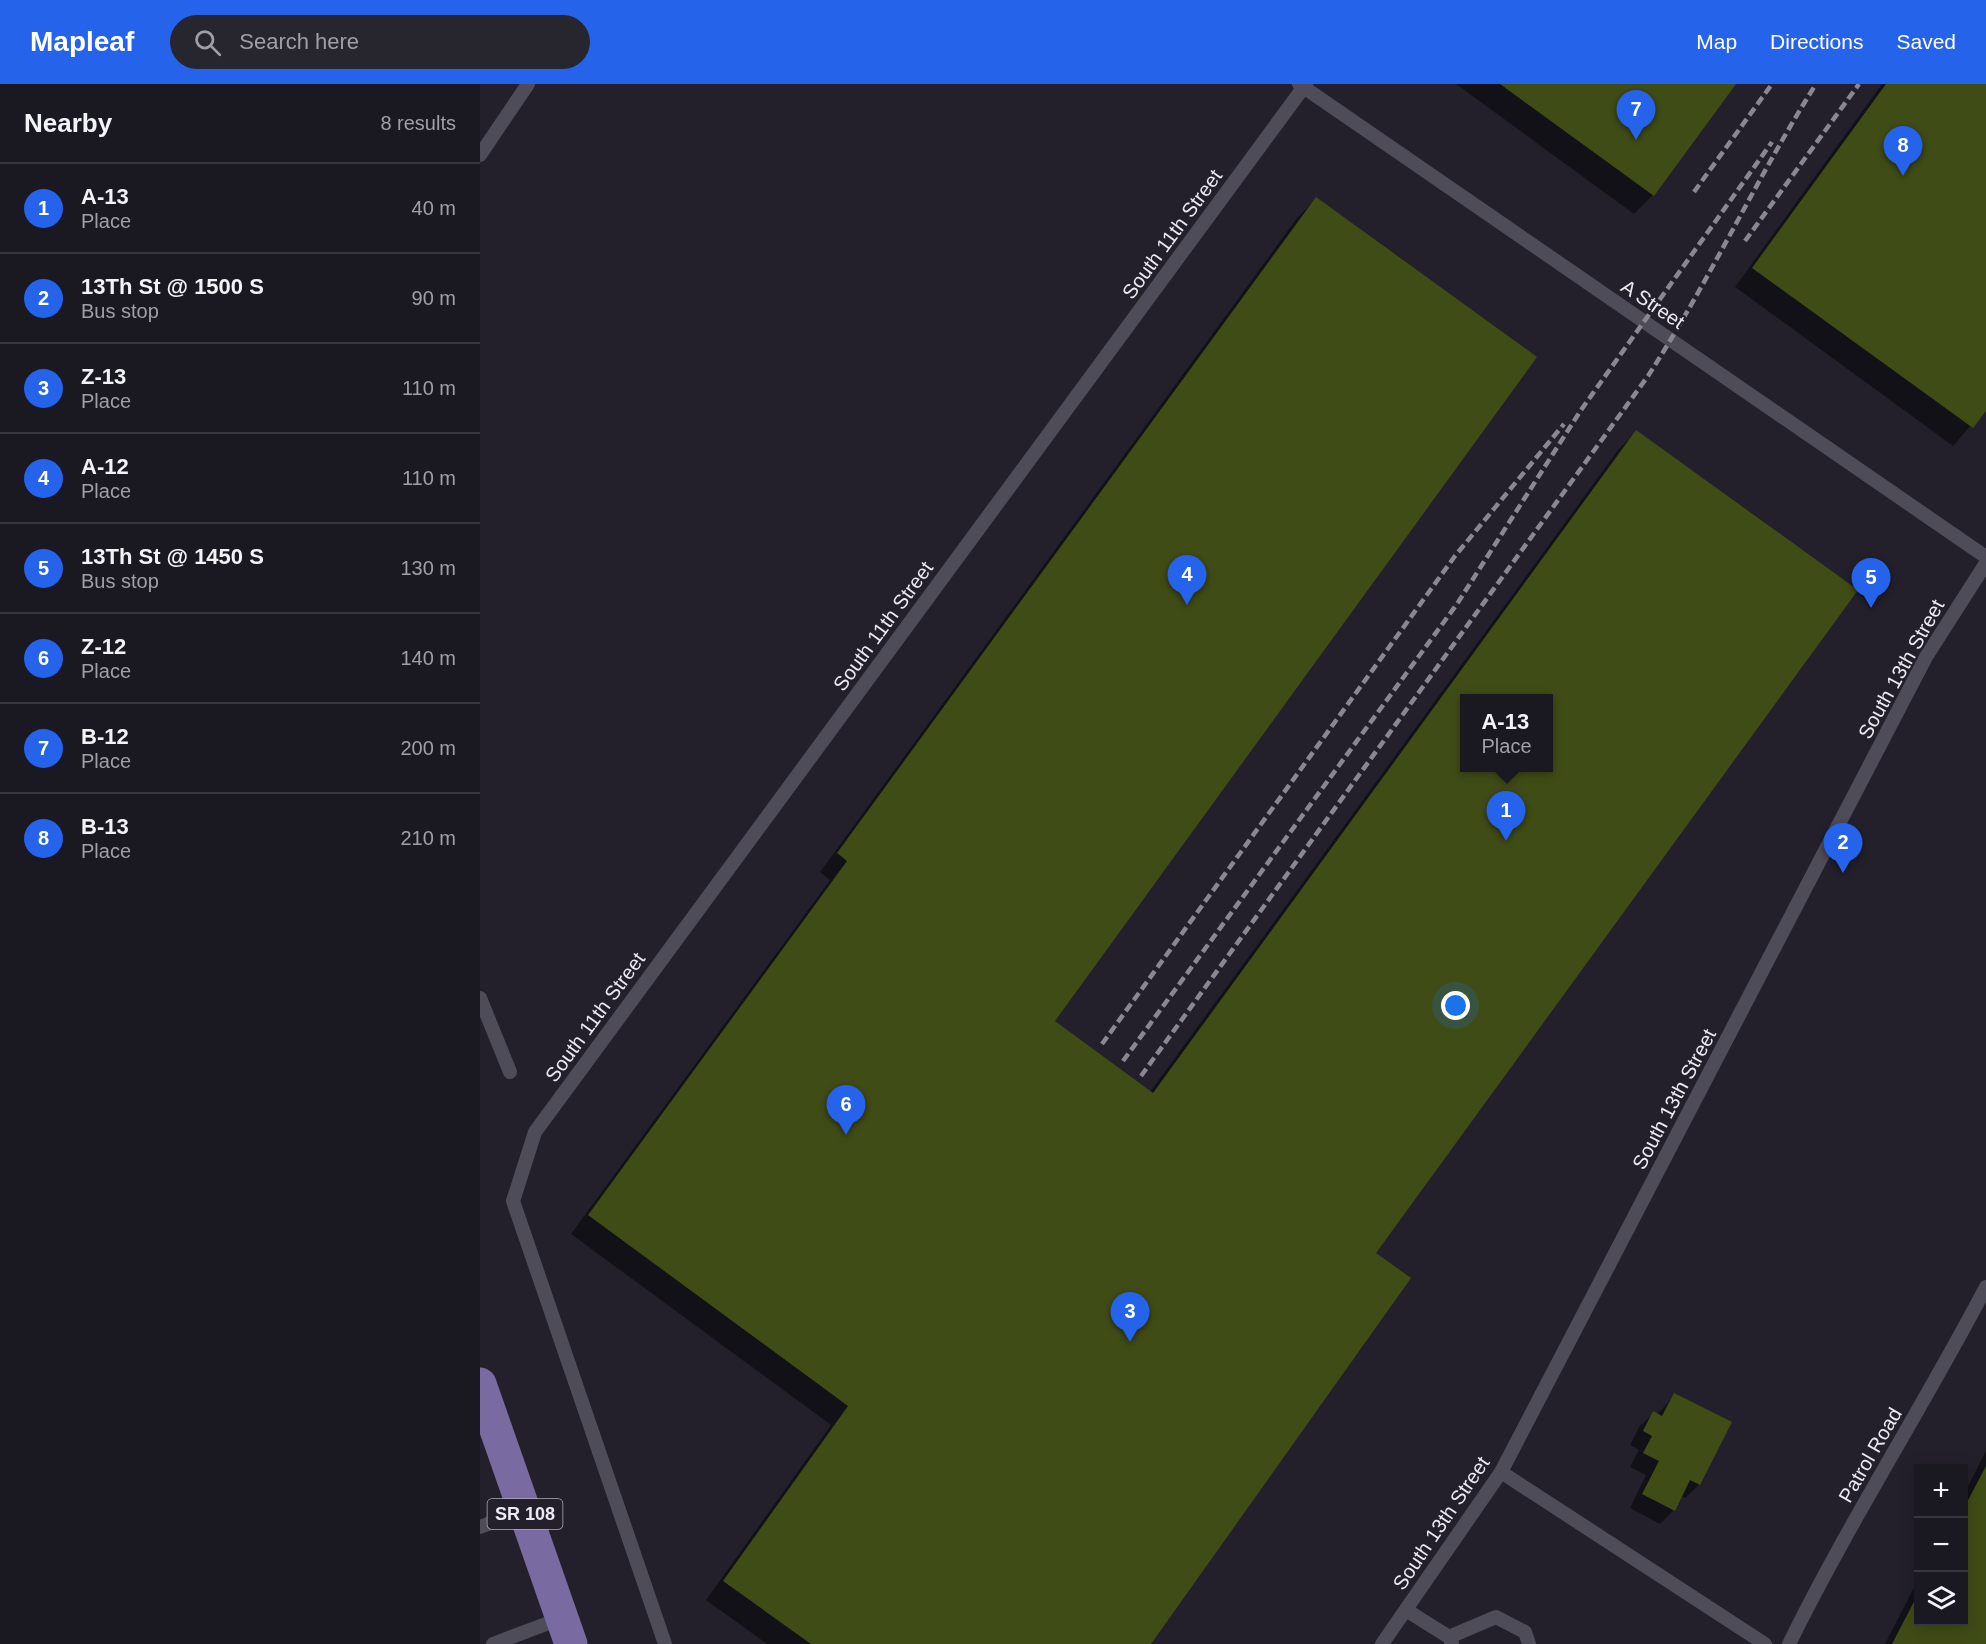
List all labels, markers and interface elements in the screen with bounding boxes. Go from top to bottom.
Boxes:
search box [170,15,590,69]
text: Mapleaf [30,26,134,57]
icon: search [191,26,224,59]
text: Search here [239,29,359,54]
text: Map [1696,30,1737,53]
text: Directions [1770,30,1863,53]
text: Saved [1896,30,1956,53]
pin: 7 [1616,91,1656,140]
text: Nearby [24,108,112,138]
text: 8 results [380,112,456,134]
pin: 8 [1884,126,1922,176]
street label: South 11th Street [1118,165,1226,303]
text: A-13 [81,184,129,209]
text: 1 [38,197,49,219]
text: 40 m [412,197,456,219]
text: Place [81,210,131,232]
text: 13Th St @ 1500 S [81,274,264,299]
street label: A Street [1617,275,1689,333]
text: 2 [38,287,49,309]
text: 90 m [412,287,456,309]
text: Bus stop [81,300,159,322]
text: Z-13 [81,364,126,389]
text: 3 [38,377,49,399]
text: 110 m [402,377,456,399]
text: Place [81,390,131,412]
text: A-12 [81,454,129,479]
text: 4 [38,467,49,489]
text: 110 m [402,467,456,489]
text: Place [81,480,131,502]
text: 13Th St @ 1450 S [81,544,264,569]
pin: 4 [1168,556,1206,605]
text: 5 [38,557,49,579]
text: 130 m [400,557,456,579]
street label: South 11th Street [829,557,937,695]
pin: 5 [1852,558,1890,608]
text: Bus stop [81,570,159,592]
street label: South 13th Street [1854,595,1949,742]
text: Z-12 [81,634,126,659]
text: 6 [38,647,49,669]
text: 140 m [400,647,456,669]
text: Place [81,660,131,682]
popup [1460,694,1553,772]
text: A-13 [1481,709,1529,734]
text: B-12 [81,724,129,749]
text: Place [1481,735,1532,757]
text: 7 [38,737,49,759]
text: 200 m [400,737,456,759]
text: Place [81,750,131,772]
pin: 1 [1486,792,1526,841]
text: B-13 [81,814,129,839]
pin: 2 [1824,824,1862,873]
text: 8 [38,827,49,849]
text: 210 m [400,827,456,849]
text: Place [81,840,131,862]
street label: South 11th Street [541,948,649,1086]
your location [1441,991,1470,1020]
street label: South 13th Street [1628,1025,1720,1173]
pin: 6 [826,1086,866,1135]
pin: 3 [1110,1292,1150,1342]
street label: Patrol Road [1834,1404,1906,1506]
street label: South 13th Street [1388,1452,1494,1594]
map controls [1914,1464,1968,1626]
button: + [1914,1464,1968,1518]
road number: SR 108 [488,1499,562,1529]
button: − [1914,1518,1968,1572]
button: layers [1914,1572,1968,1626]

